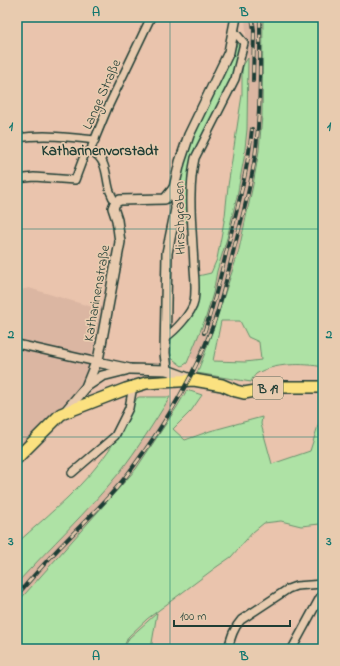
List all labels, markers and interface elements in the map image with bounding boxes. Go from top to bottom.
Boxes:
text: A [92,3,100,22]
text: B [239,3,249,22]
street label: Lange Straße [78,55,128,134]
text: 1 [9,117,14,136]
text: 1 [327,117,332,136]
district label: Katharinenvorstadt [42,140,159,162]
street label: Hirschgraben [169,181,193,255]
street label: Katharinenstraße [79,243,116,343]
text: 2 [7,325,15,344]
text: 2 [325,325,333,344]
road number: B 19 [253,377,283,399]
text: 3 [7,532,14,551]
text: 3 [325,532,332,551]
scale bar [174,602,290,628]
text: 100 m [180,608,207,626]
text: A [92,647,100,666]
text: B [239,647,249,666]

